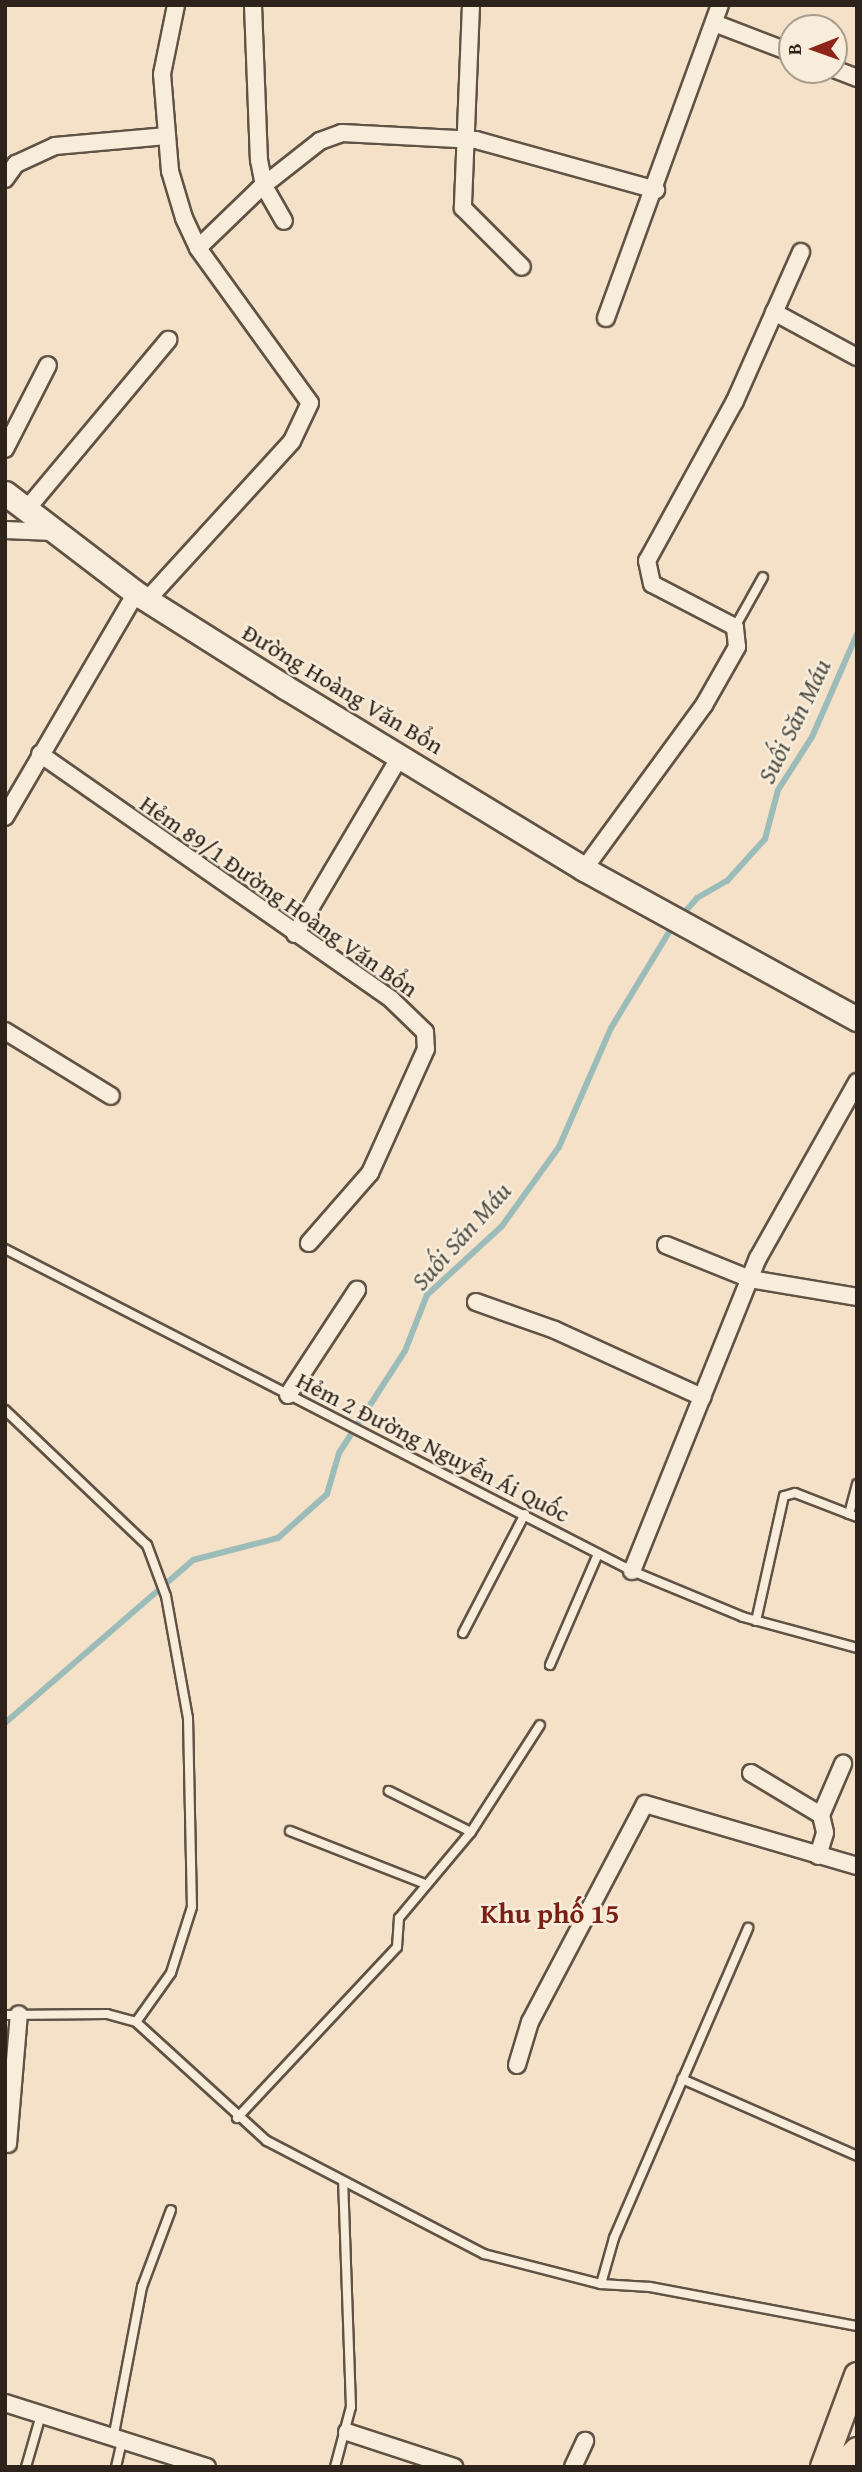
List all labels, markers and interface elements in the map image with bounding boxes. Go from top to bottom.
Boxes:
north arrow [778,14,848,84]
text: B [780,43,808,55]
street label: Đường Hoàng Văn Bổn [237,618,449,760]
water label: Suối Săn Máu [750,654,838,788]
street label: Hẻm 89/1 Đường Hoàng Văn Bổn [135,789,423,1003]
water label: Suối Săn Máu [404,1175,518,1297]
street label: Hẻm 2 Đường Nguyễn Ái Quốc [292,1366,574,1528]
district label: Khu phố 15 [480,1896,620,1930]

